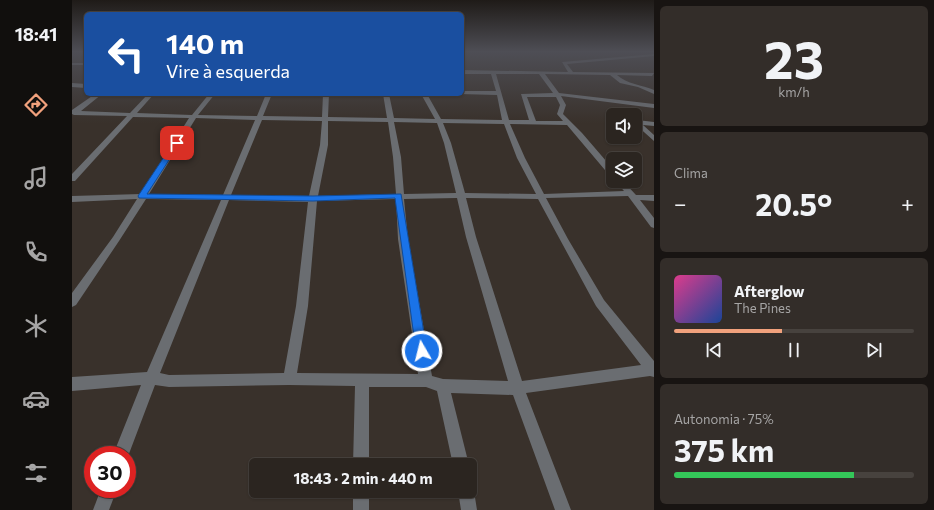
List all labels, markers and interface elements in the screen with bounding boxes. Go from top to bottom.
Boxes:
text: 18:41 [15,23,57,45]
text: 140 m [166,26,244,60]
text: 23 [764,26,824,90]
icon: left [100,28,152,80]
text: Vire à esquerda [166,60,290,82]
text: km/h [778,84,810,100]
icon: directions [22,91,50,119]
map controls [606,108,642,188]
button: sound [606,108,642,144]
pin [160,126,194,160]
icon: arrive [166,132,188,154]
button: layers [606,152,642,188]
icon: music [22,164,50,192]
text: Clima [674,165,708,181]
text: 20.5° [755,185,832,222]
text: − [674,190,687,217]
text: + [901,190,914,217]
icon: phone [22,238,50,266]
text: Afterglow [734,282,804,300]
text: The Pines [734,300,791,316]
icon: climate [22,312,50,340]
position arrow [401,330,443,372]
icon: previous [703,339,725,361]
icon: pause [783,339,805,361]
icon: next [863,339,885,361]
icon: car [22,385,50,413]
text: Autonomia · 75% [674,411,774,427]
text: 375 km [674,431,774,468]
speed limit sign: 30 [84,446,136,498]
icon: filters [22,459,50,487]
text: 18:43 · 2 min · 440 m [293,469,433,487]

